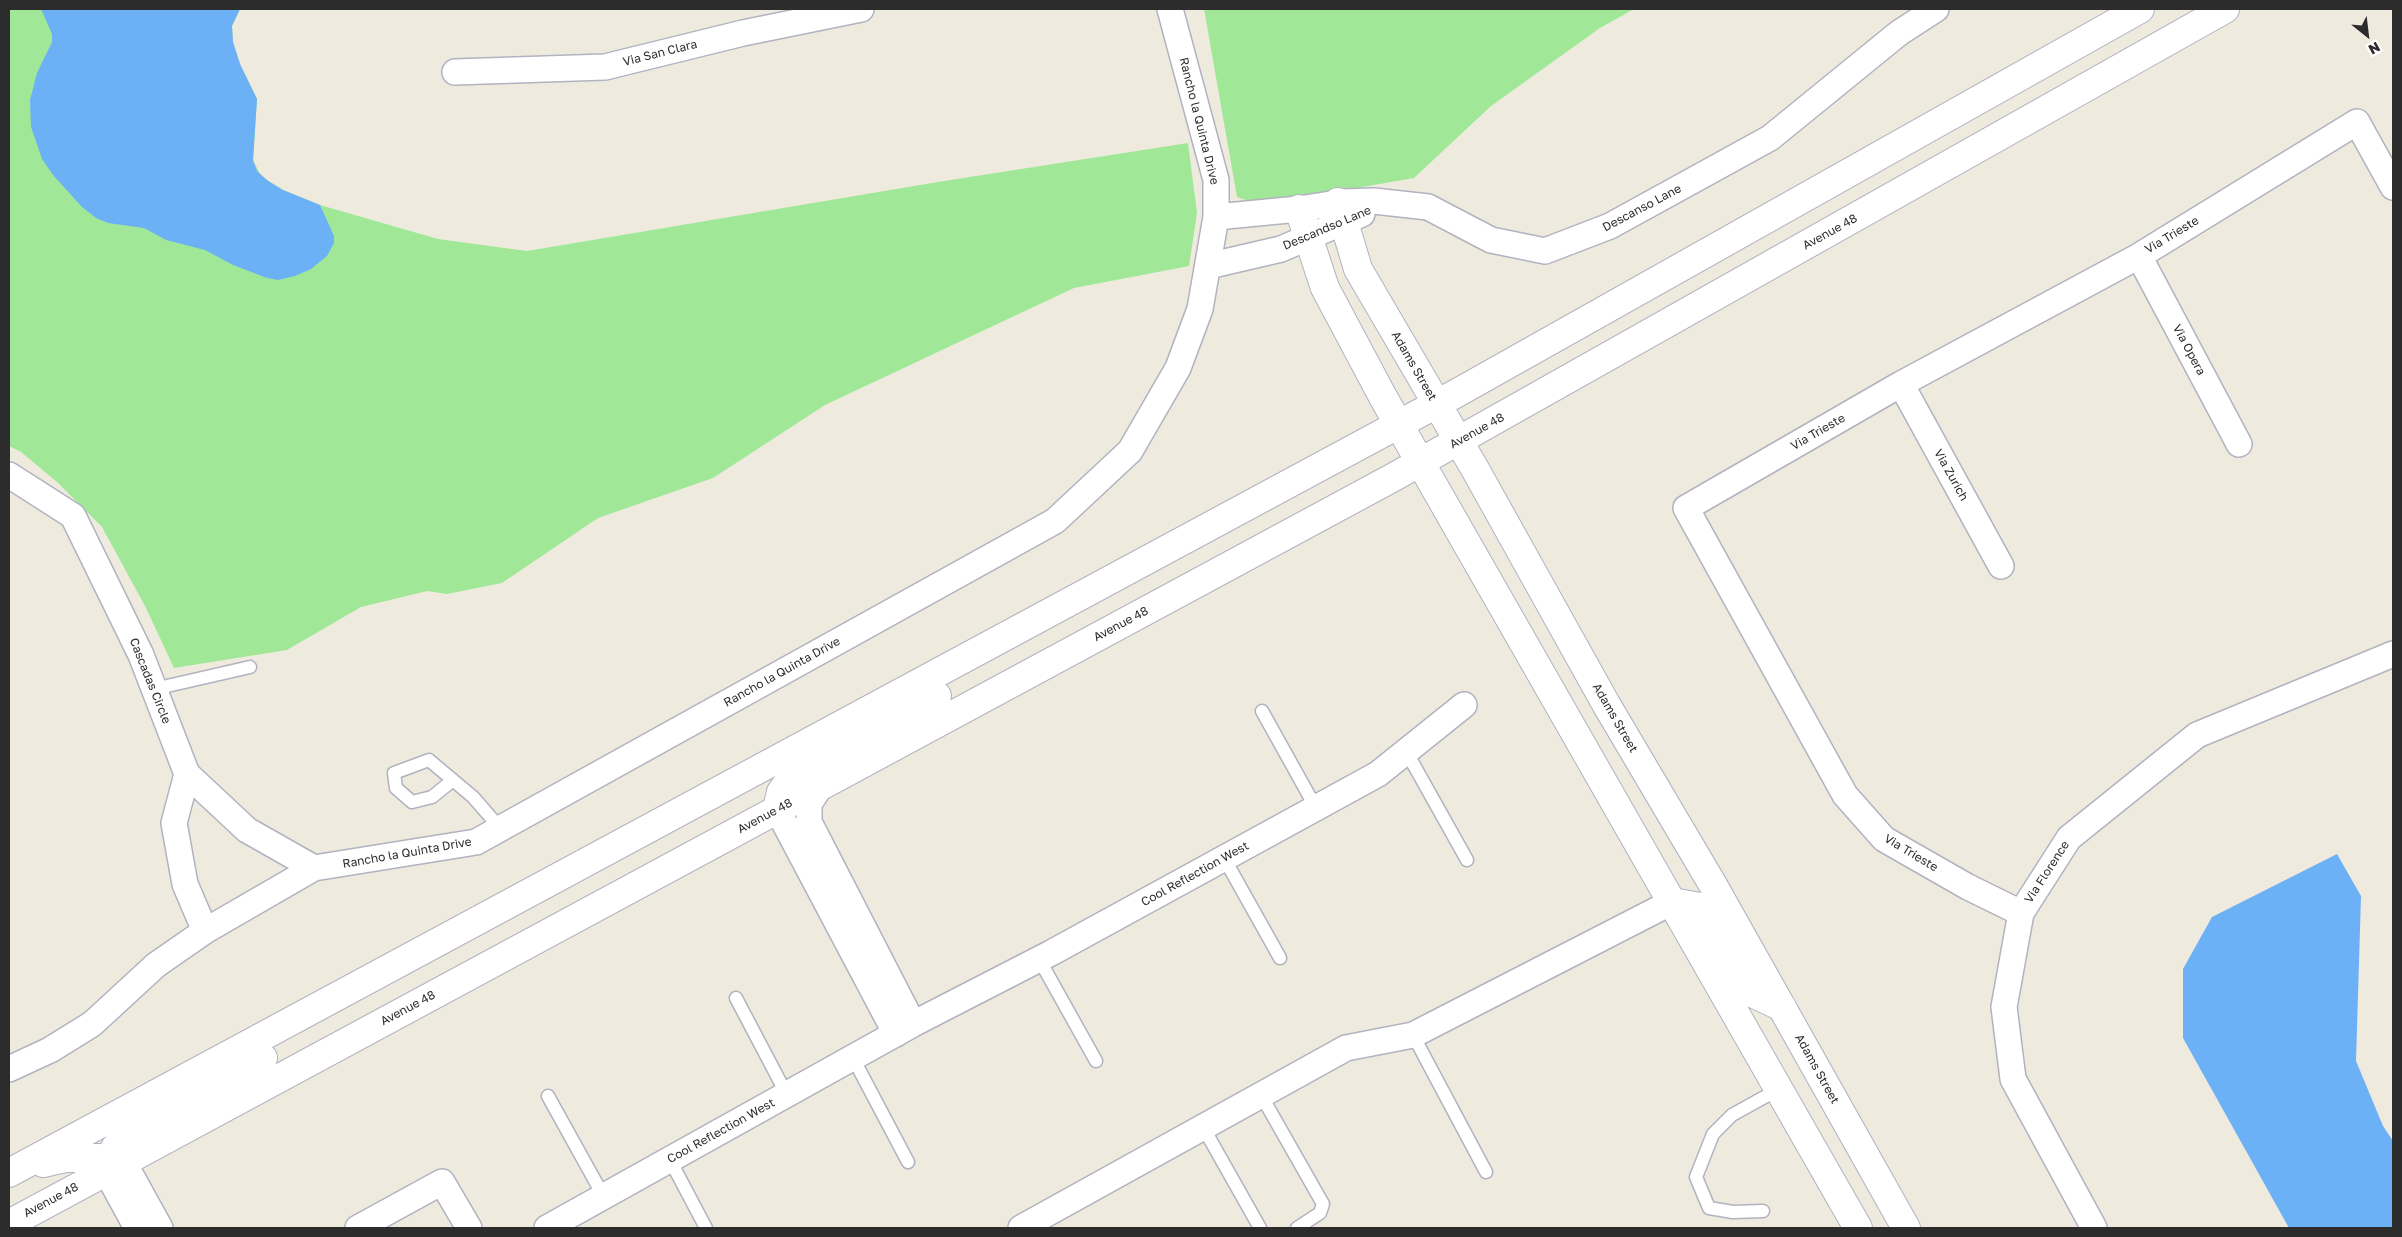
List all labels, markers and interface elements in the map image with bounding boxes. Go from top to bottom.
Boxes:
north arrow [2342,10,2392,60]
street label: Via San Clara [621,37,699,69]
text: N [2366,39,2383,59]
street label: Rancho la Quinta Drive [1176,56,1222,186]
street label: Descanso Lane [1600,181,1684,235]
street label: Descandso Lane [1281,203,1373,253]
street label: Avenue 48 [1800,211,1860,253]
street label: Via Trieste [2142,213,2202,257]
street label: Via Opera [2170,322,2208,378]
street label: Adams Street [1388,329,1440,403]
street label: Avenue 48 [1447,410,1507,452]
street label: Via Trieste [1788,411,1848,453]
street label: Via Zurich [1931,447,1971,503]
street label: Avenue 48 [1091,604,1151,644]
street label: Rancho la Quinta Drive [721,634,843,710]
street label: Cascadas Circle [126,636,174,726]
street label: Adams Street [1589,681,1641,755]
street label: Avenue 48 [735,796,795,836]
street label: Via Trieste [1881,831,1941,875]
street label: Rancho la Quinta Drive [341,835,473,871]
street label: Cool Reflection West [1139,838,1251,910]
street label: Via Florence [2021,838,2073,906]
street label: Avenue 48 [378,988,438,1028]
street label: Adams Street [1792,1032,1842,1106]
street label: Cool Reflection West [665,1095,777,1167]
street label: Avenue 48 [21,1180,81,1220]

